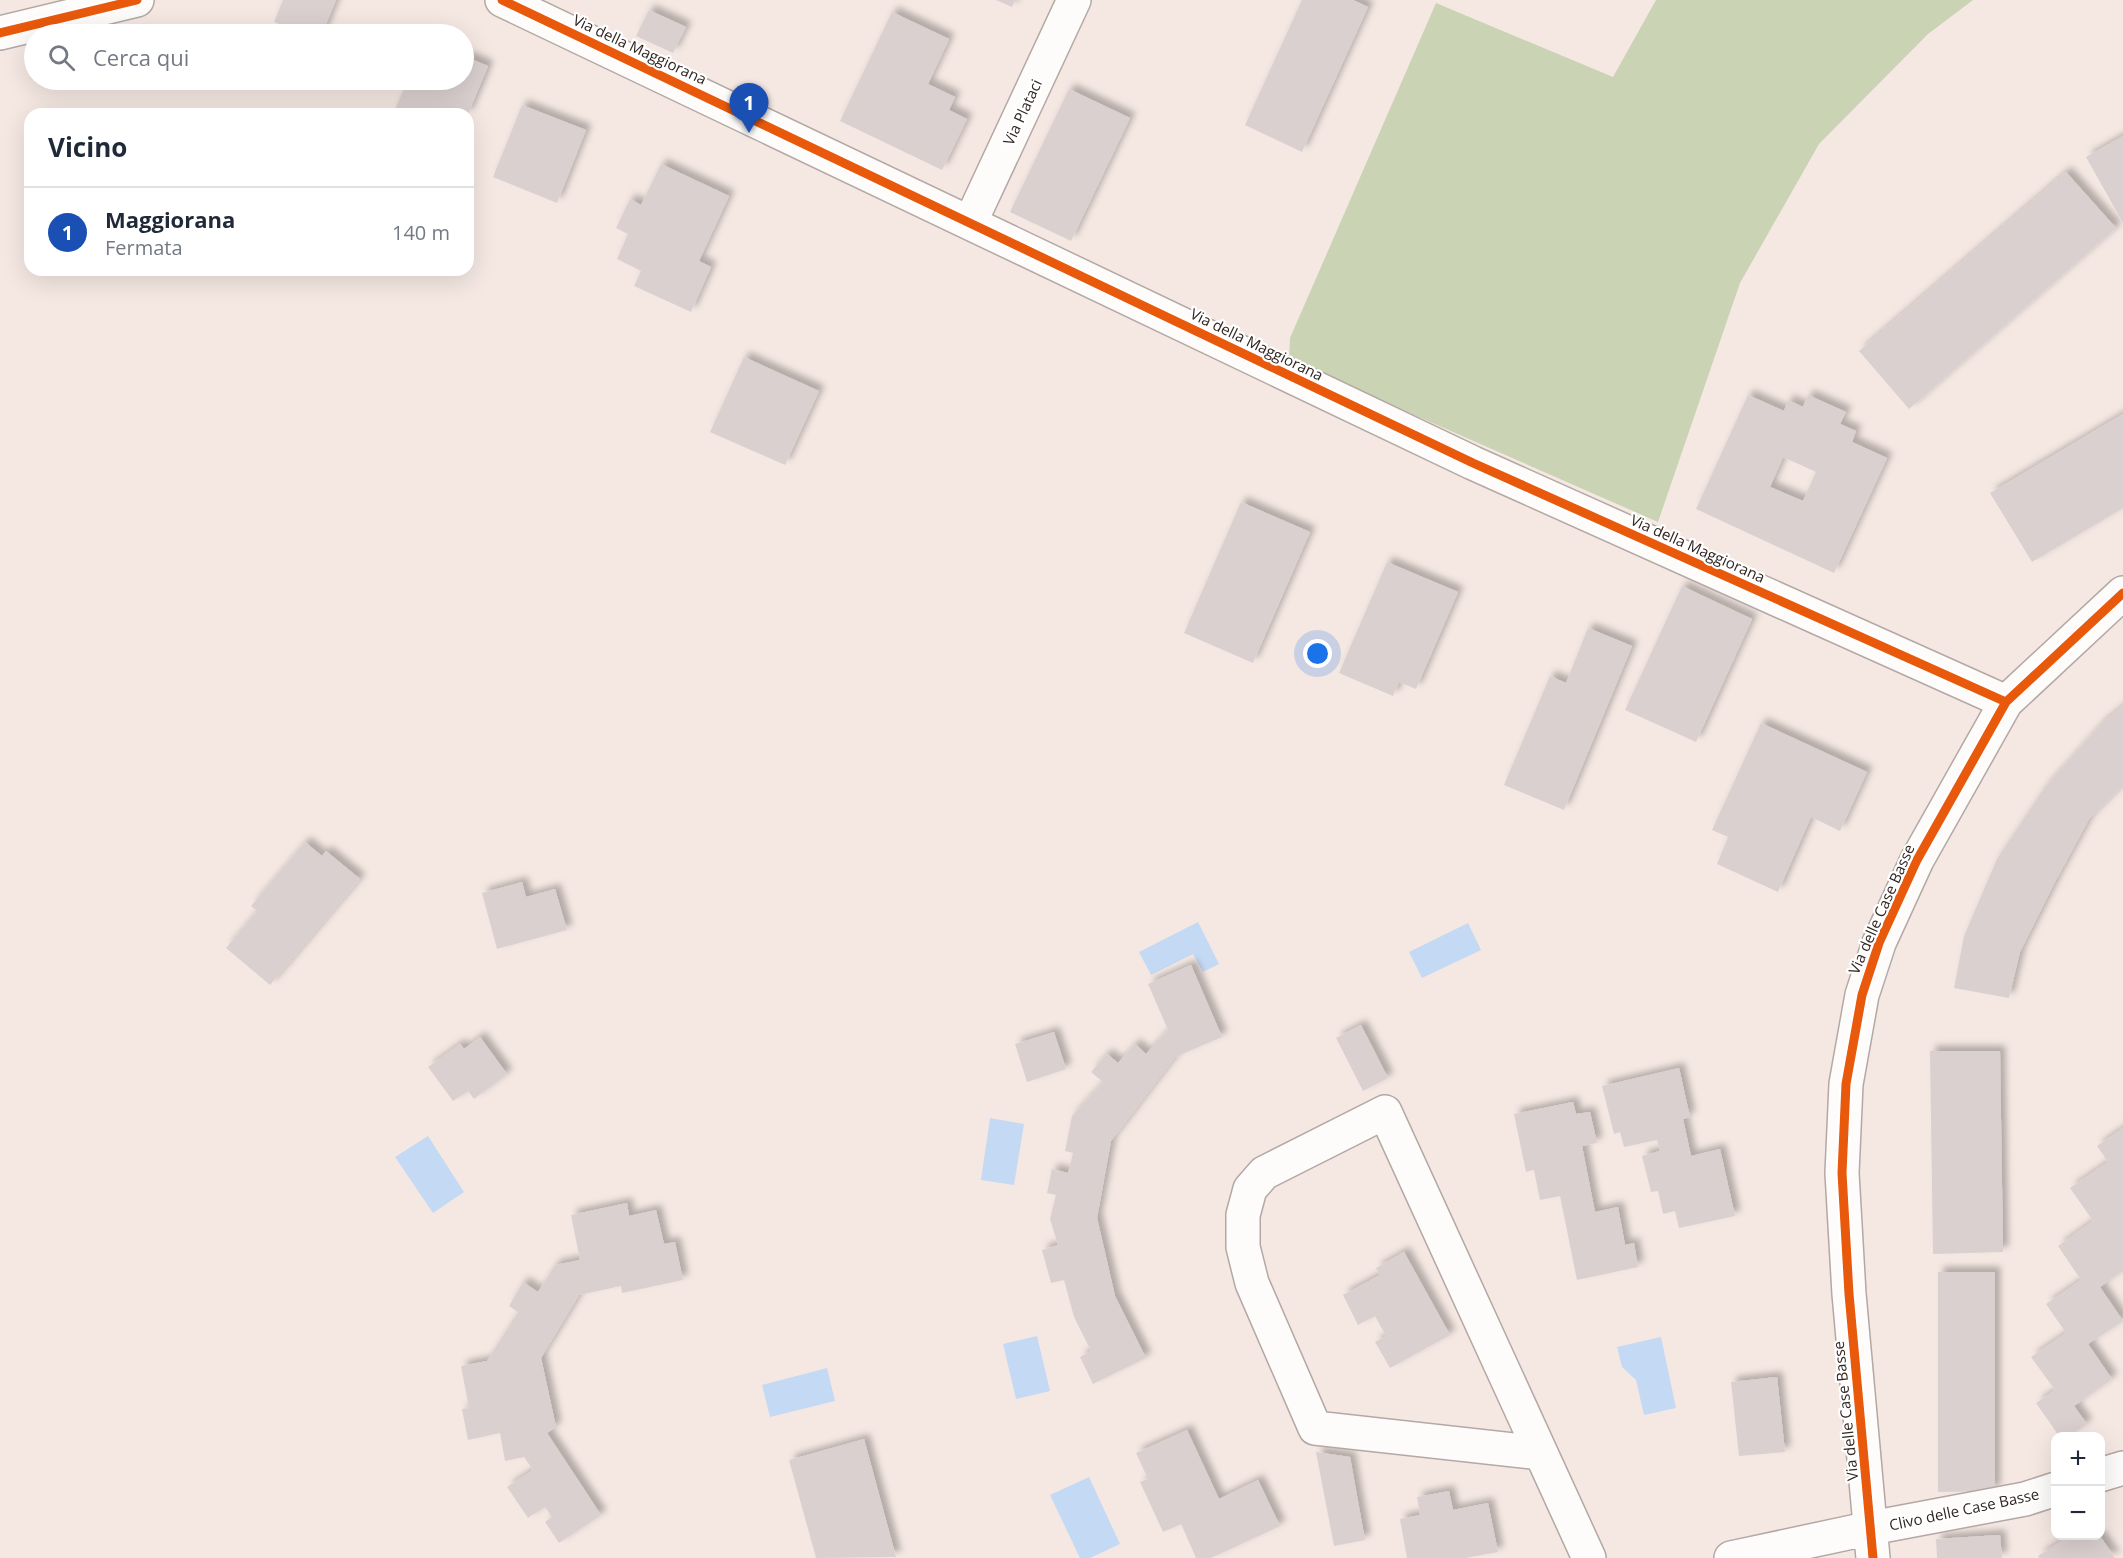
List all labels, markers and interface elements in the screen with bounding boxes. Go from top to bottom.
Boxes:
street label: Via della Maggiorana [570,9,710,89]
search box [24,24,474,90]
icon: search [45,41,78,74]
text: Cerca qui [93,42,189,72]
street label: Via Plataci [998,76,1046,148]
pin: 1 [730,84,768,133]
text: Vicino [48,129,127,165]
text: Maggiorana [105,204,235,234]
text: 1 [62,219,73,246]
text: 140 m [392,219,450,246]
text: Fermata [105,234,183,261]
street label: Via della Maggiorana [1187,303,1327,385]
street label: Via della Maggiorana [1628,509,1768,587]
your location [1303,639,1332,668]
street label: Via delle Case Basse [1843,841,1919,977]
street label: Via delle Case Basse [1828,1340,1862,1482]
map controls [2051,1432,2105,1540]
button: + [2051,1432,2105,1486]
street label: Clivo delle Case Basse [1887,1483,2041,1535]
button: − [2051,1486,2105,1540]

